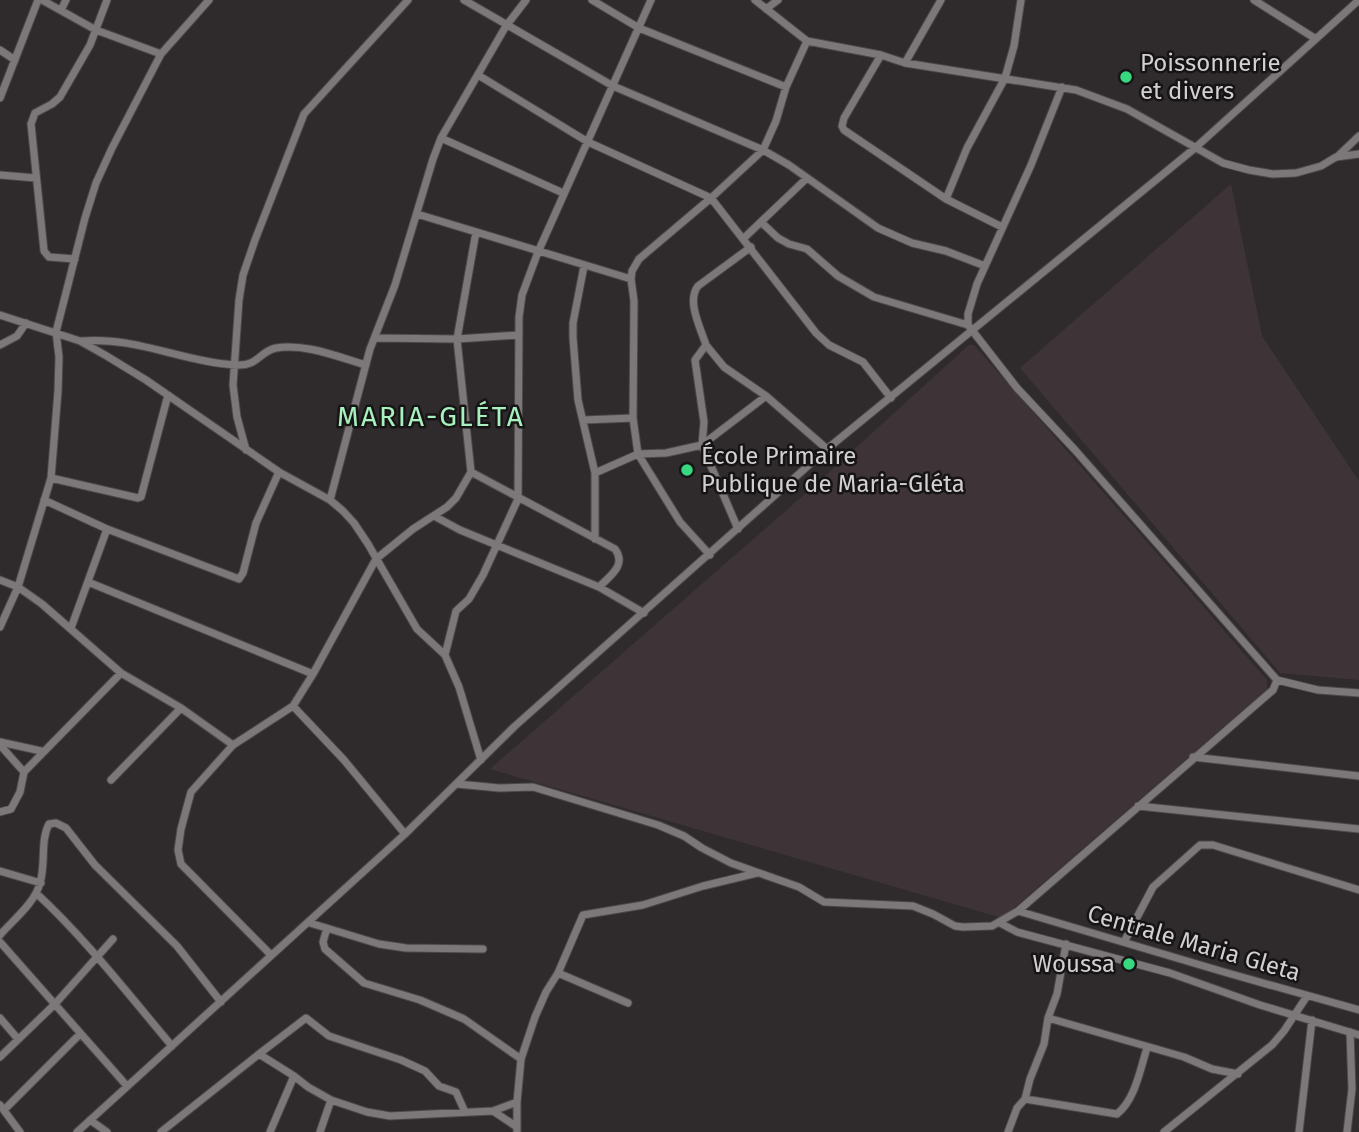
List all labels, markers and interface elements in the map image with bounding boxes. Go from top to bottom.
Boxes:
place label: Poissonnerie et divers [1140,49,1281,105]
marker: Poissonnerie et divers [1118,69,1134,85]
district label: MARIA-GLÉTA [337,400,525,433]
place label: École Primaire Publique de Maria-Gléta [701,441,965,498]
marker: École Primaire Publique de Maria-Gléta [679,462,695,478]
street label: Centrale Maria Gleta [1084,899,1304,987]
place label: Woussa [1032,950,1115,978]
marker: Woussa [1121,956,1137,972]

